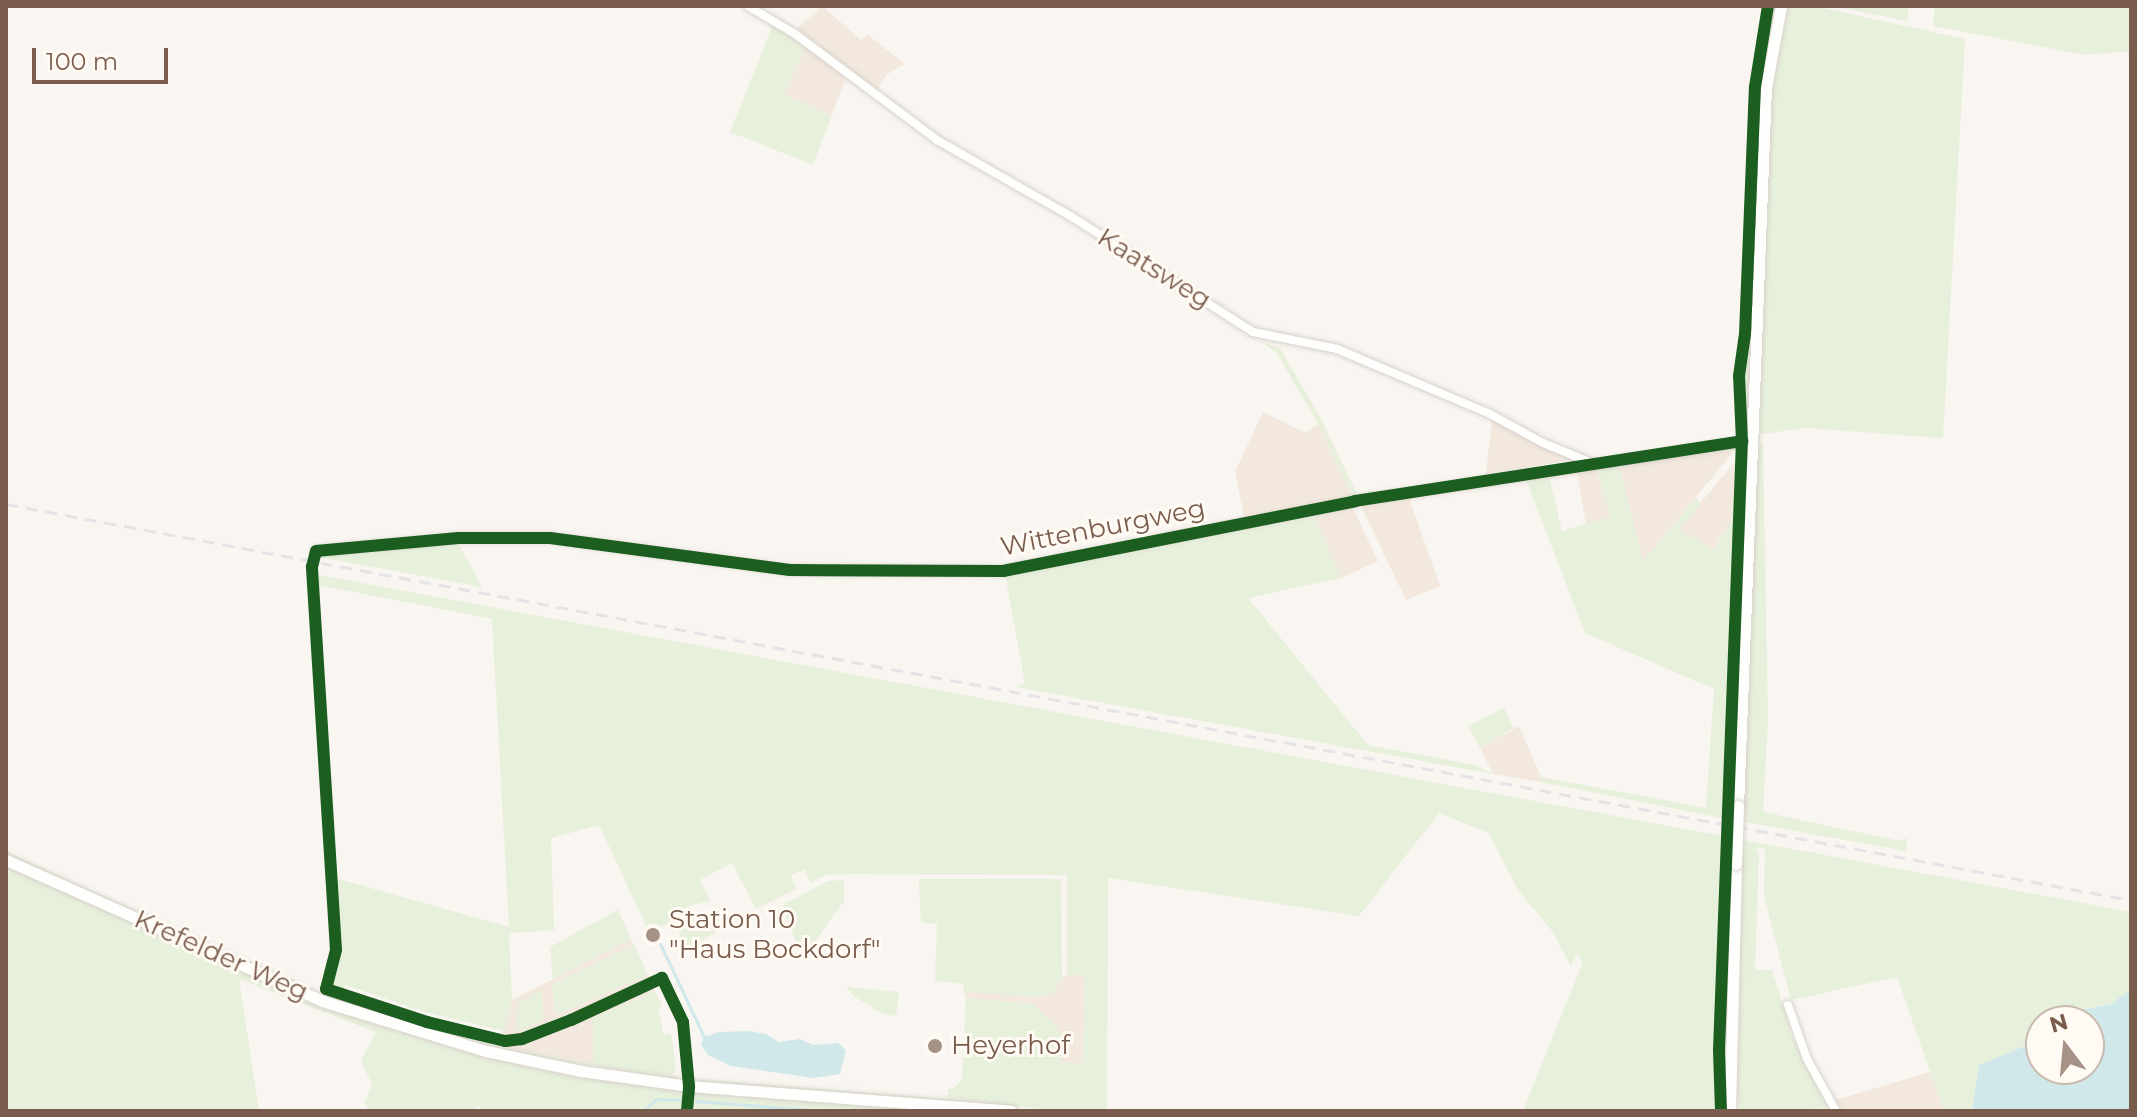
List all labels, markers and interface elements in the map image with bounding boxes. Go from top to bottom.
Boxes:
scale bar [36,32,172,82]
text: 100 m [46,47,118,76]
street label: Kaatsweg [1092,222,1216,316]
street label: Wittenburgweg [998,493,1208,563]
street label: Krefelder Weg [129,904,313,1008]
place label: Station 10 "Haus Bockdorf" [669,904,880,966]
marker: Station 10 "Haus Bockdorf" [644,926,662,944]
north arrow [2025,1005,2105,1085]
text: N [2047,1008,2071,1039]
place label: Heyerhof [951,1030,1070,1062]
marker: Heyerhof [926,1037,944,1055]

